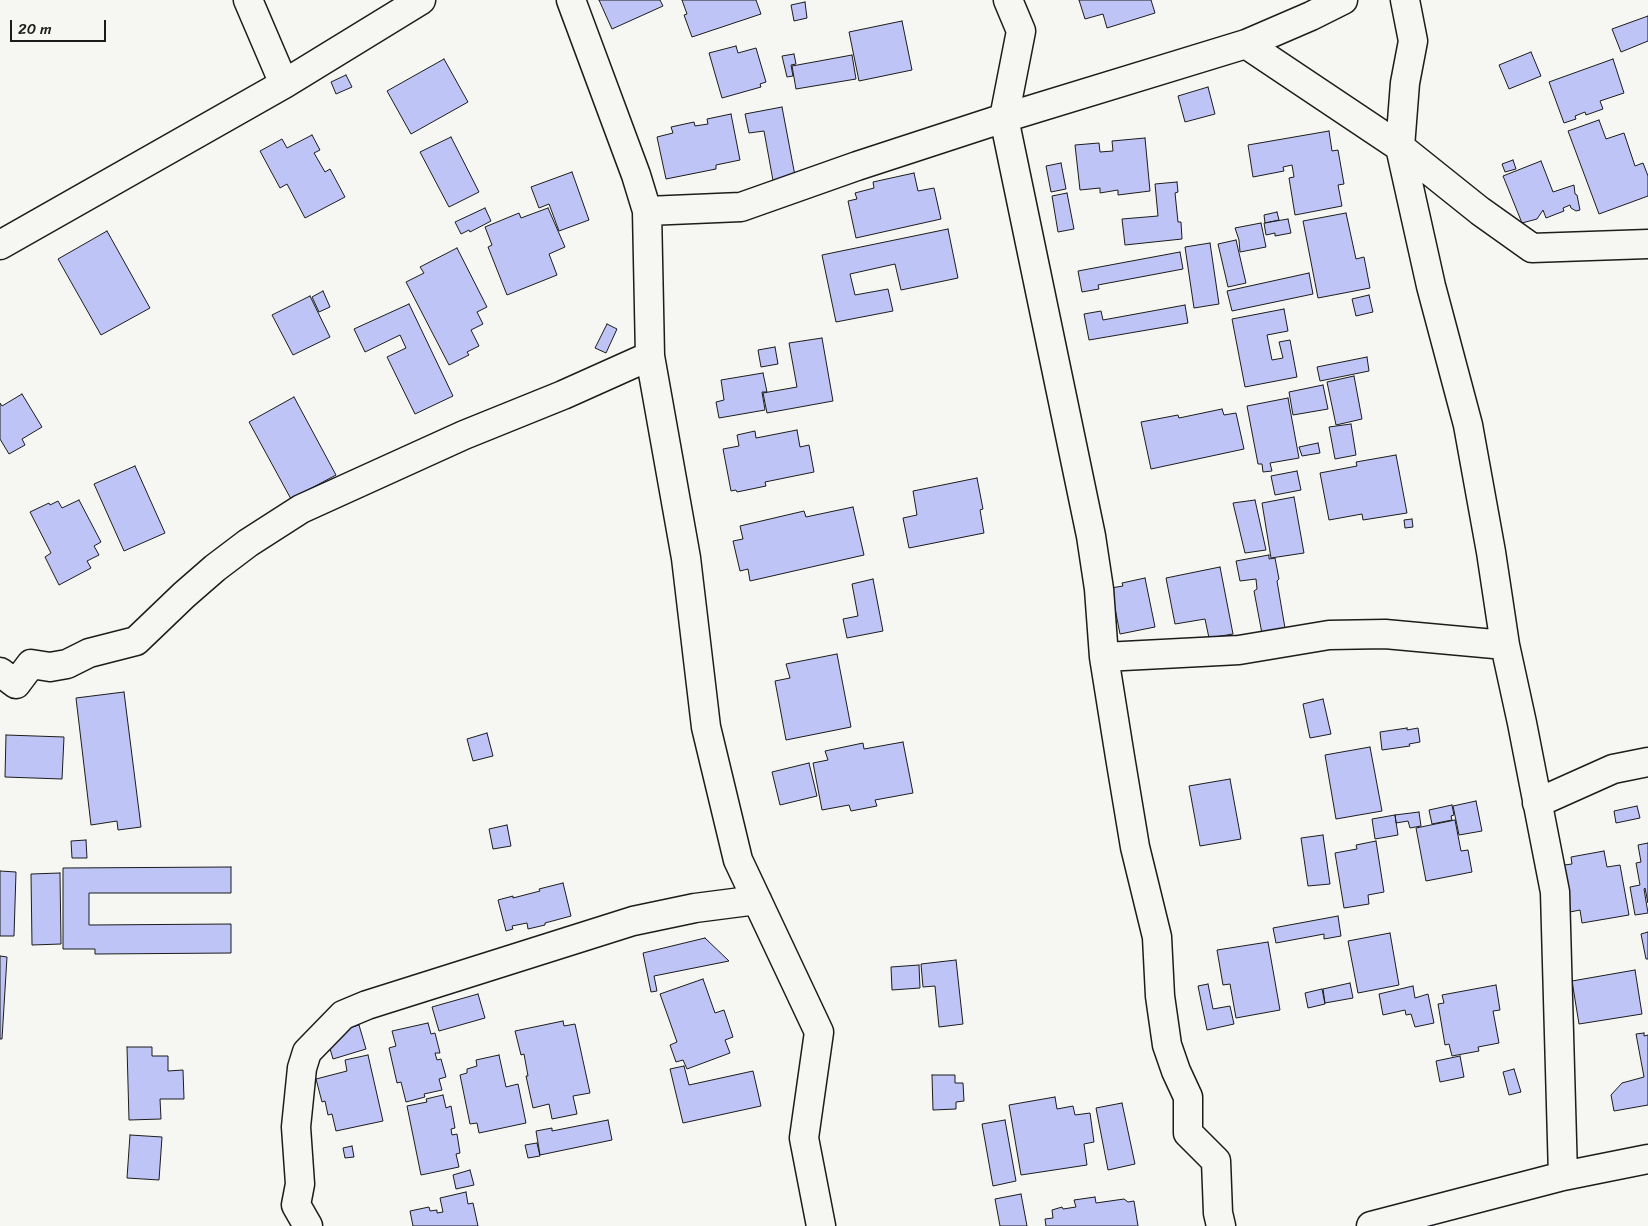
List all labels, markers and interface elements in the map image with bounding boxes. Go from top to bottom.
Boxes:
scale bar [12,10,109,42]
text: 20 m [18,16,52,42]

